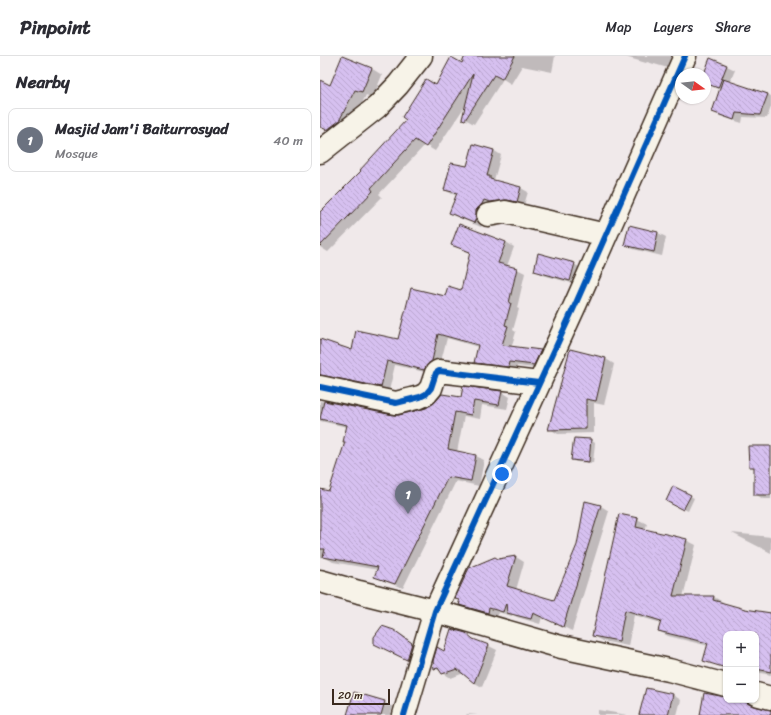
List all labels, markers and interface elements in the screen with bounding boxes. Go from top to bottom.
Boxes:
text: Pinpoint [20,11,91,44]
text: Map [606,15,631,40]
text: Layers [653,15,693,40]
text: Share [715,15,751,40]
text: Nearby [16,67,70,97]
north arrow [675,68,711,104]
text: Masjid Jam'i Baiturrosyad [55,116,228,142]
text: 1 [27,129,33,152]
text: 40 m [273,129,303,152]
text: Mosque [55,142,98,165]
your location [492,464,512,484]
pin: 1 [395,481,421,514]
map controls [723,631,759,703]
button: + [723,631,759,667]
button: − [723,667,759,703]
text: 20 m [338,686,363,705]
scale bar [332,687,390,706]

